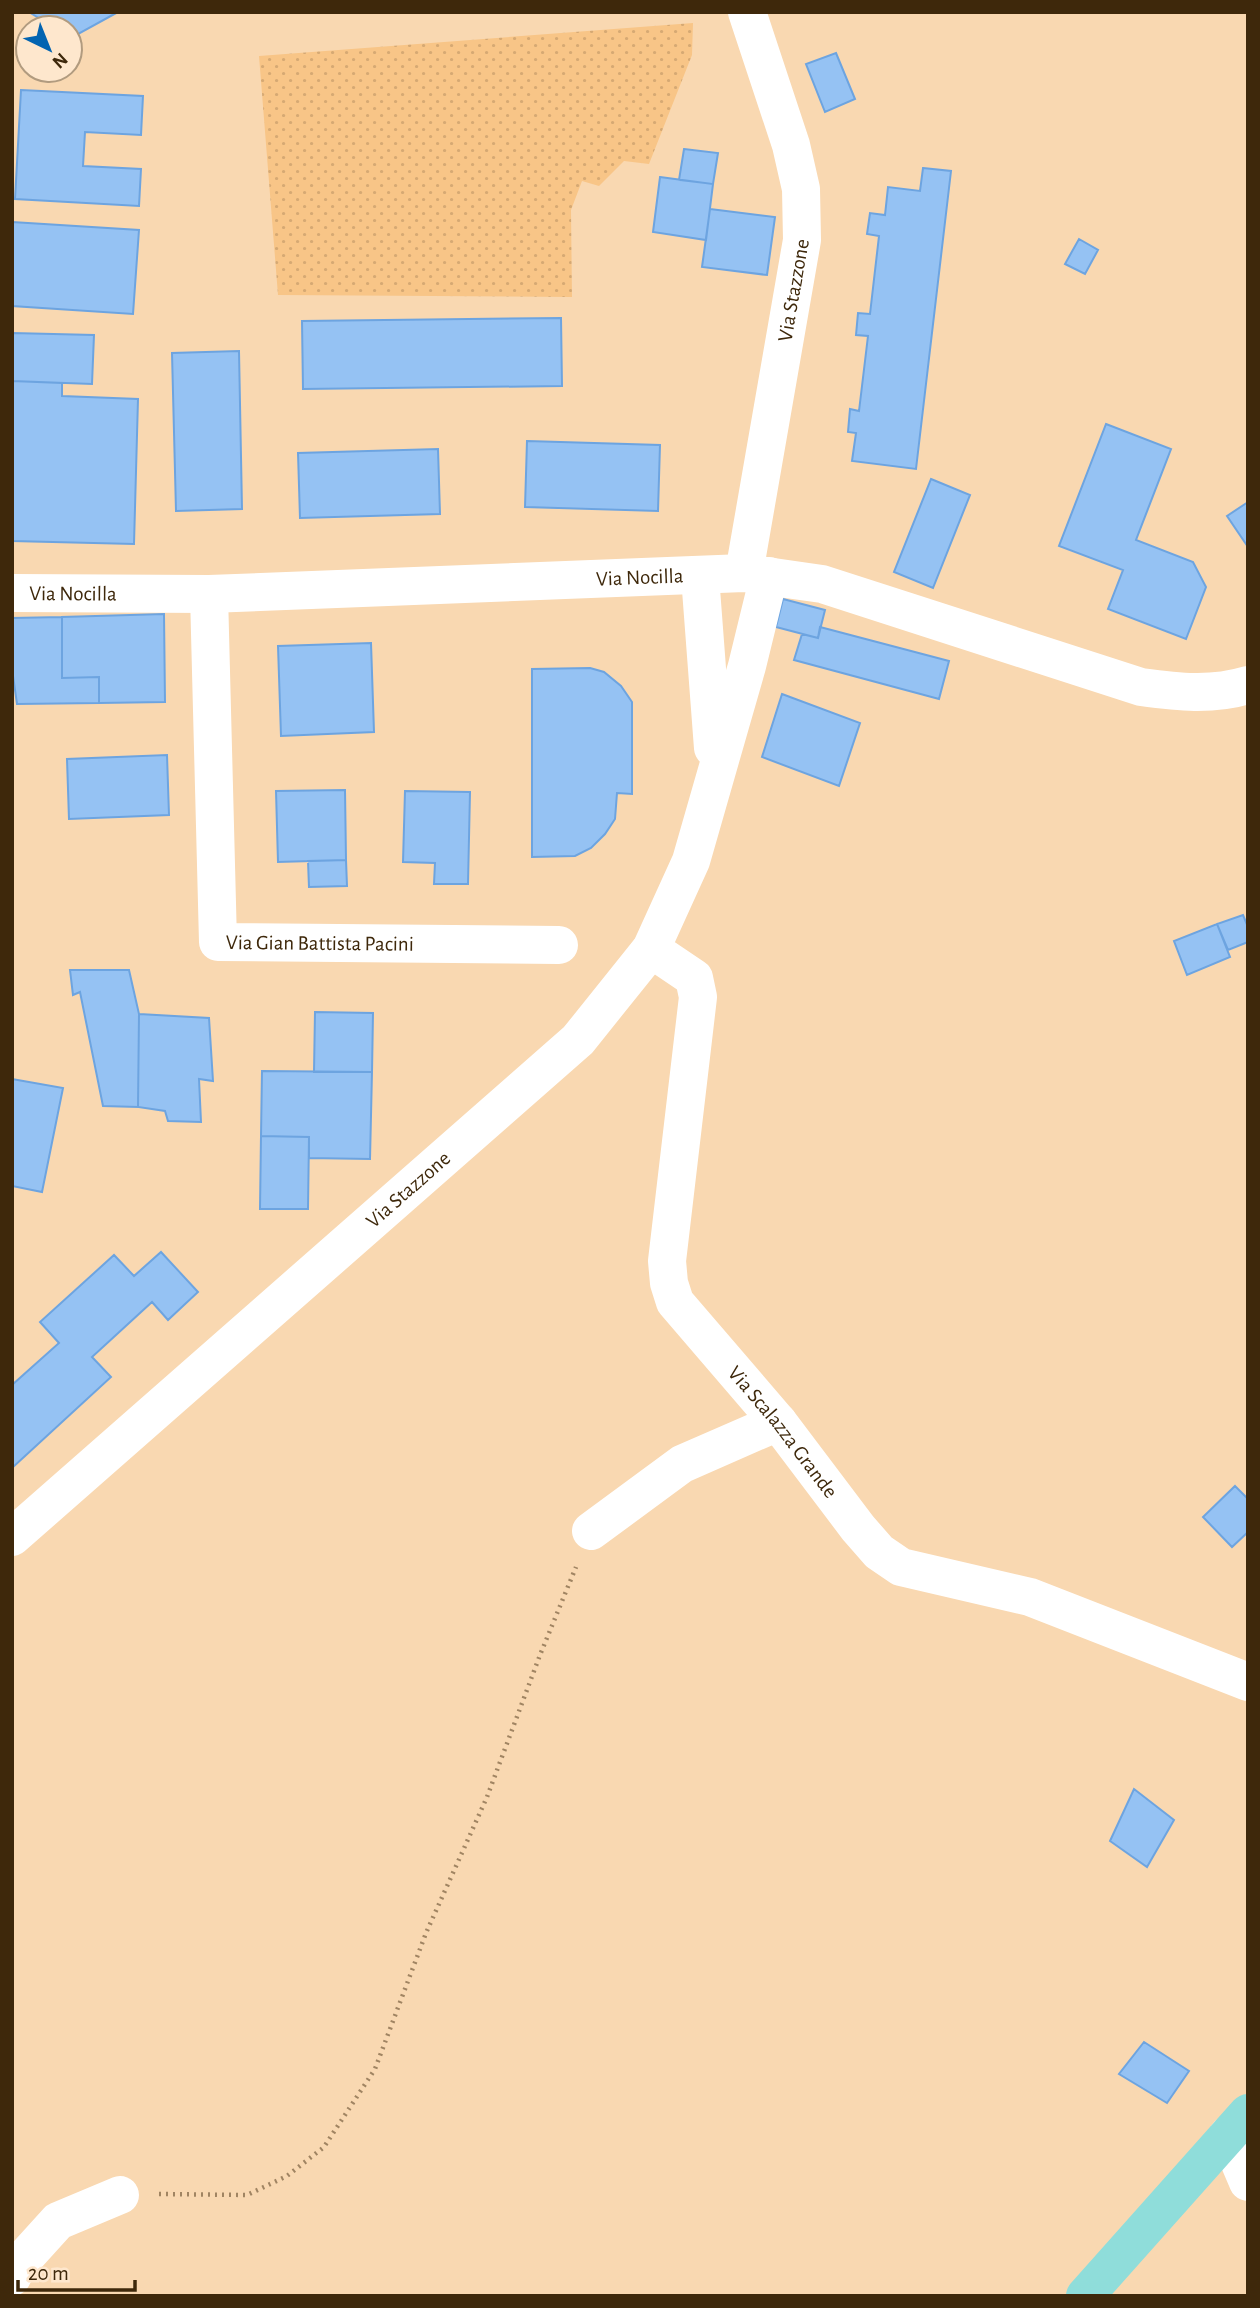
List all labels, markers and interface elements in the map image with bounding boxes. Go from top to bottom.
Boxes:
north arrow [14,14,84,84]
text: N [48,49,71,72]
street label: Via Stazzone [774,237,813,343]
street label: Via Nocilla [595,565,684,589]
street label: Via Nocilla [29,583,117,604]
street label: Via Gian Battista Pacini [226,932,414,954]
street label: Via Stazzone [362,1147,454,1232]
street label: Via Scalazza Grande [724,1362,842,1502]
scale bar [18,2248,135,2292]
text: 20 m [28,2263,69,2284]

